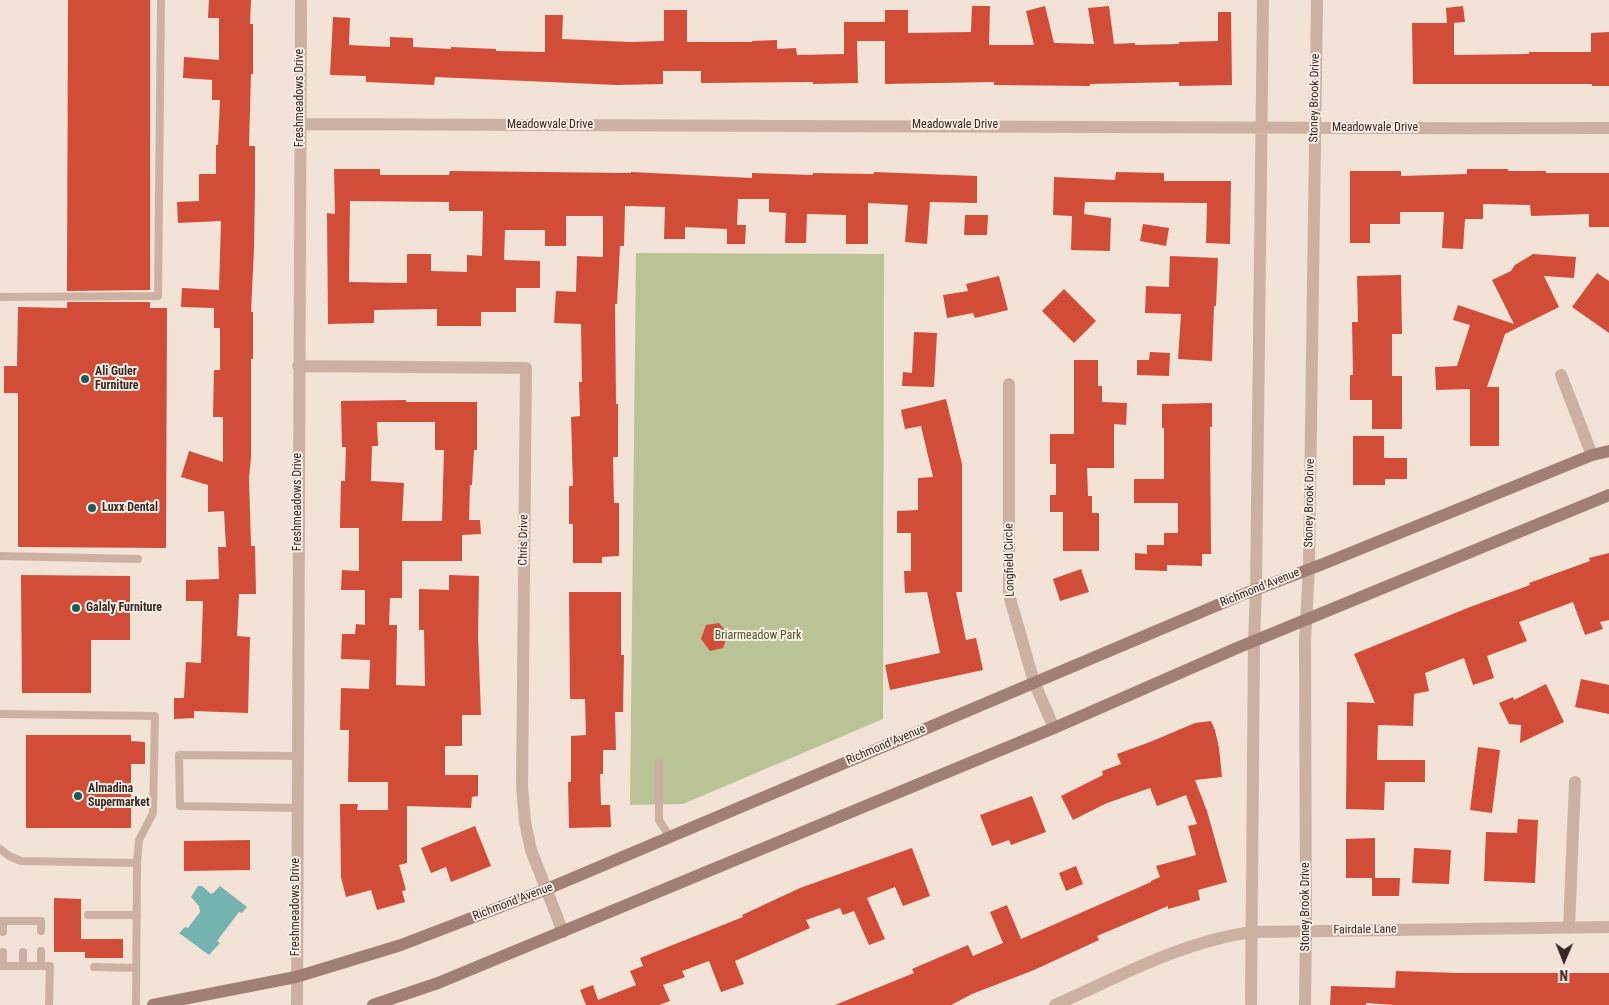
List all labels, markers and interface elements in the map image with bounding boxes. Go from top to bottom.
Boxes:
street label: Freshmeadows Drive [293,49,307,147]
street label: Stoney Brook Drive [1307,53,1323,143]
street label: Meadowvale Drive [507,118,593,132]
street label: Meadowvale Drive [912,118,998,132]
street label: Meadowvale Drive [1332,121,1418,135]
place label: Ali Guler Furniture [95,365,139,393]
marker: Ali Guler Furniture [79,373,91,385]
street label: Freshmeadows Drive [291,453,305,551]
street label: Stoney Brook Drive [1302,458,1318,548]
place label: Luxx Dental [102,501,158,515]
marker: Luxx Dental [86,502,98,514]
street label: Chris Drive [516,514,532,566]
street label: Longfield Circle [1002,523,1018,597]
street label: Richmond Avenue [1218,565,1302,611]
place label: Galaly Furniture [86,601,162,615]
marker: Galaly Furniture [70,602,82,614]
park label: Briarmeadow Park [715,629,801,643]
street label: Richmond Avenue [844,722,928,768]
place label: Almadina Supermarket [88,782,150,810]
marker: Almadina Supermarket [72,790,84,802]
street label: Freshmeadows Drive [289,858,303,956]
street label: Stoney Brook Drive [1299,862,1313,952]
street label: Richmond Avenue [471,880,555,924]
street label: Fairdale Lane [1333,922,1397,938]
north arrow [1539,935,1589,985]
text: N [1559,967,1568,983]

